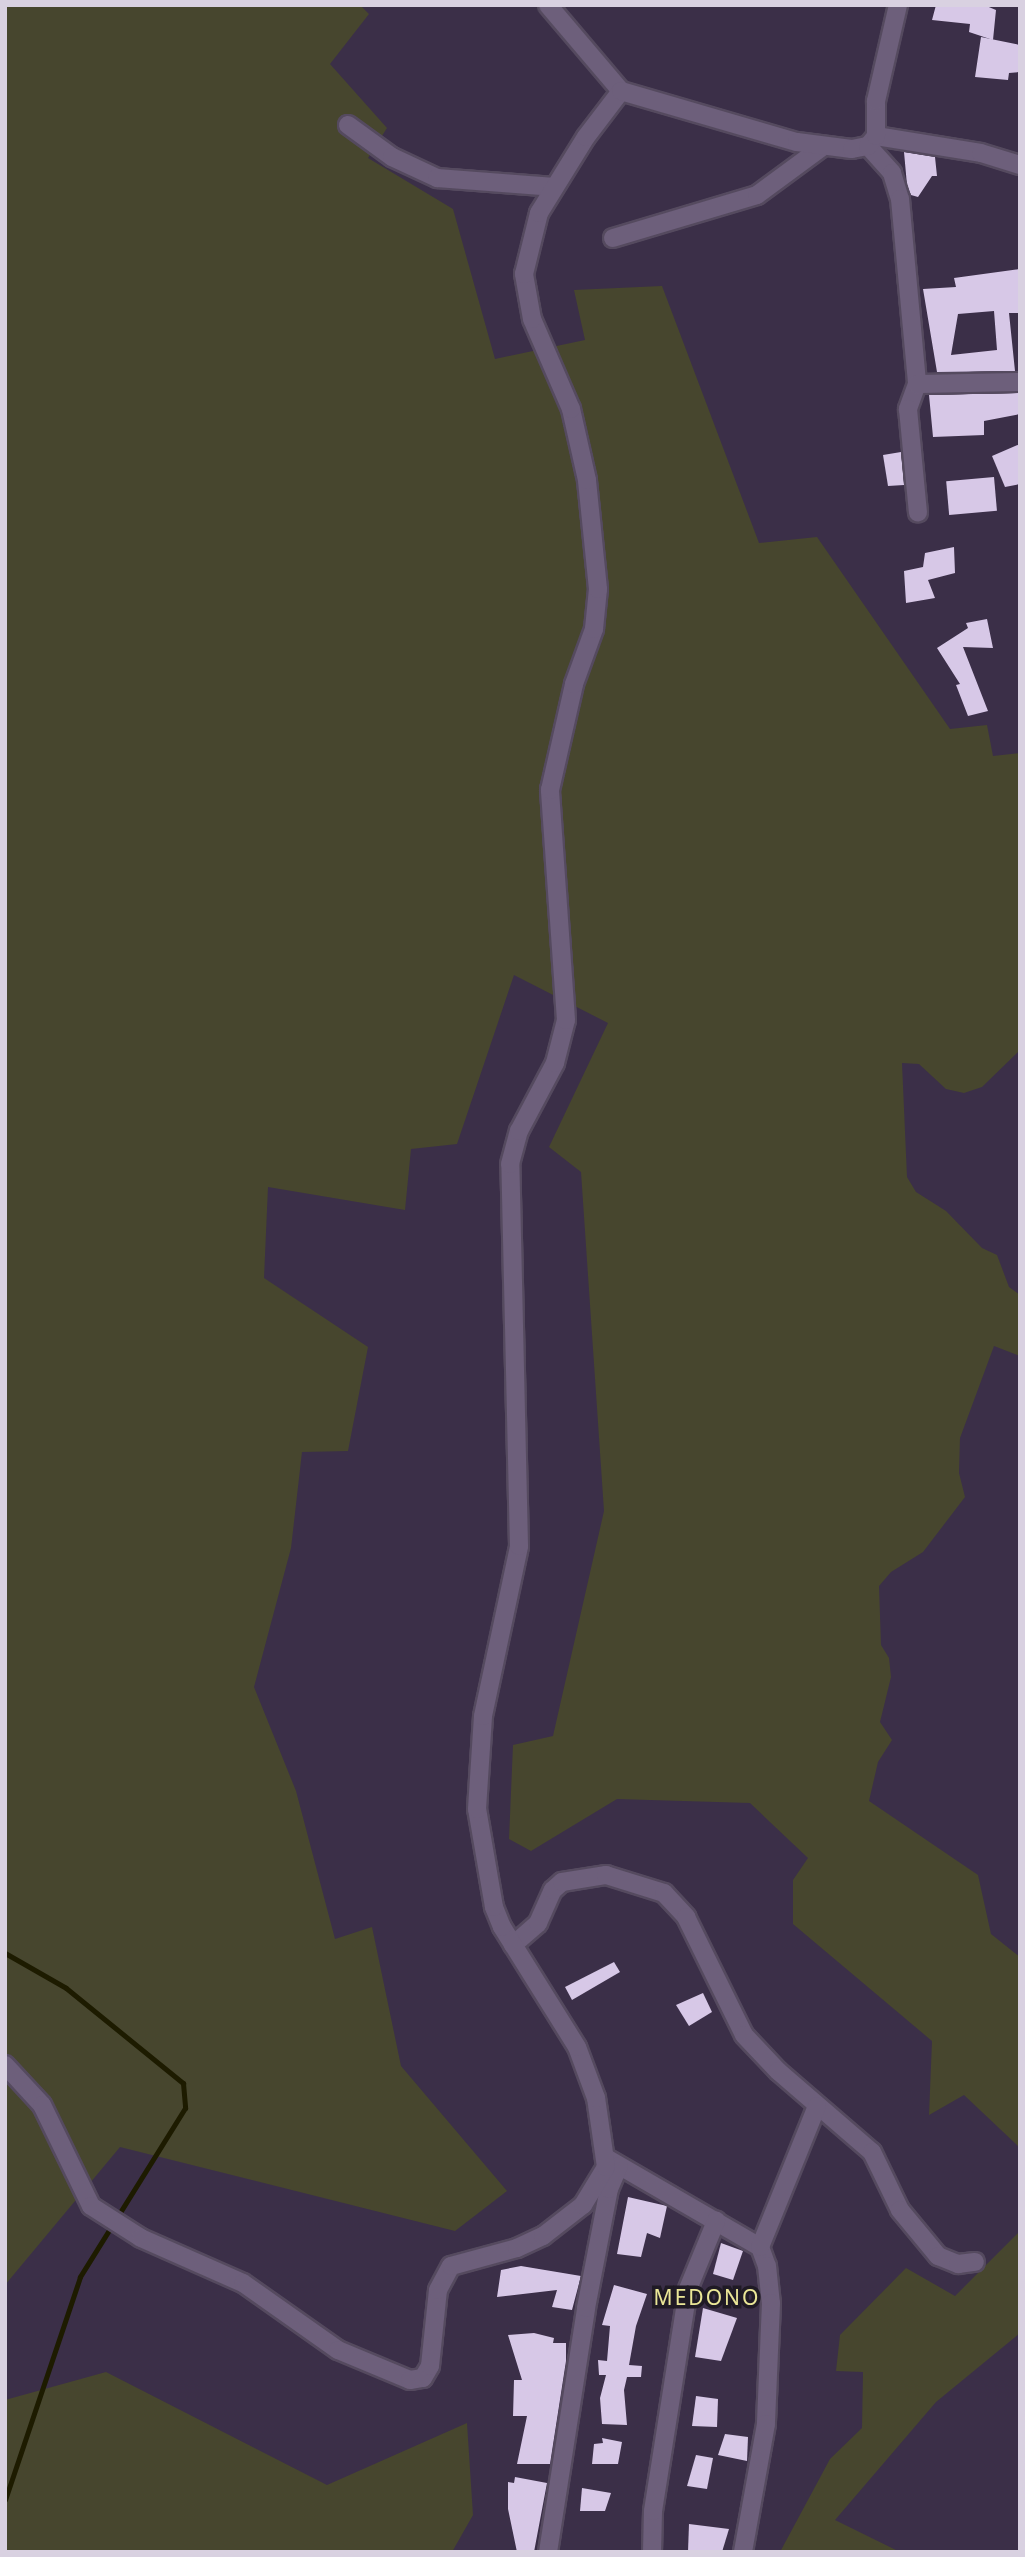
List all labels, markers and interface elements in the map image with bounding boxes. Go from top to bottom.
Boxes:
district label: MEDONO [654,2284,760,2310]

